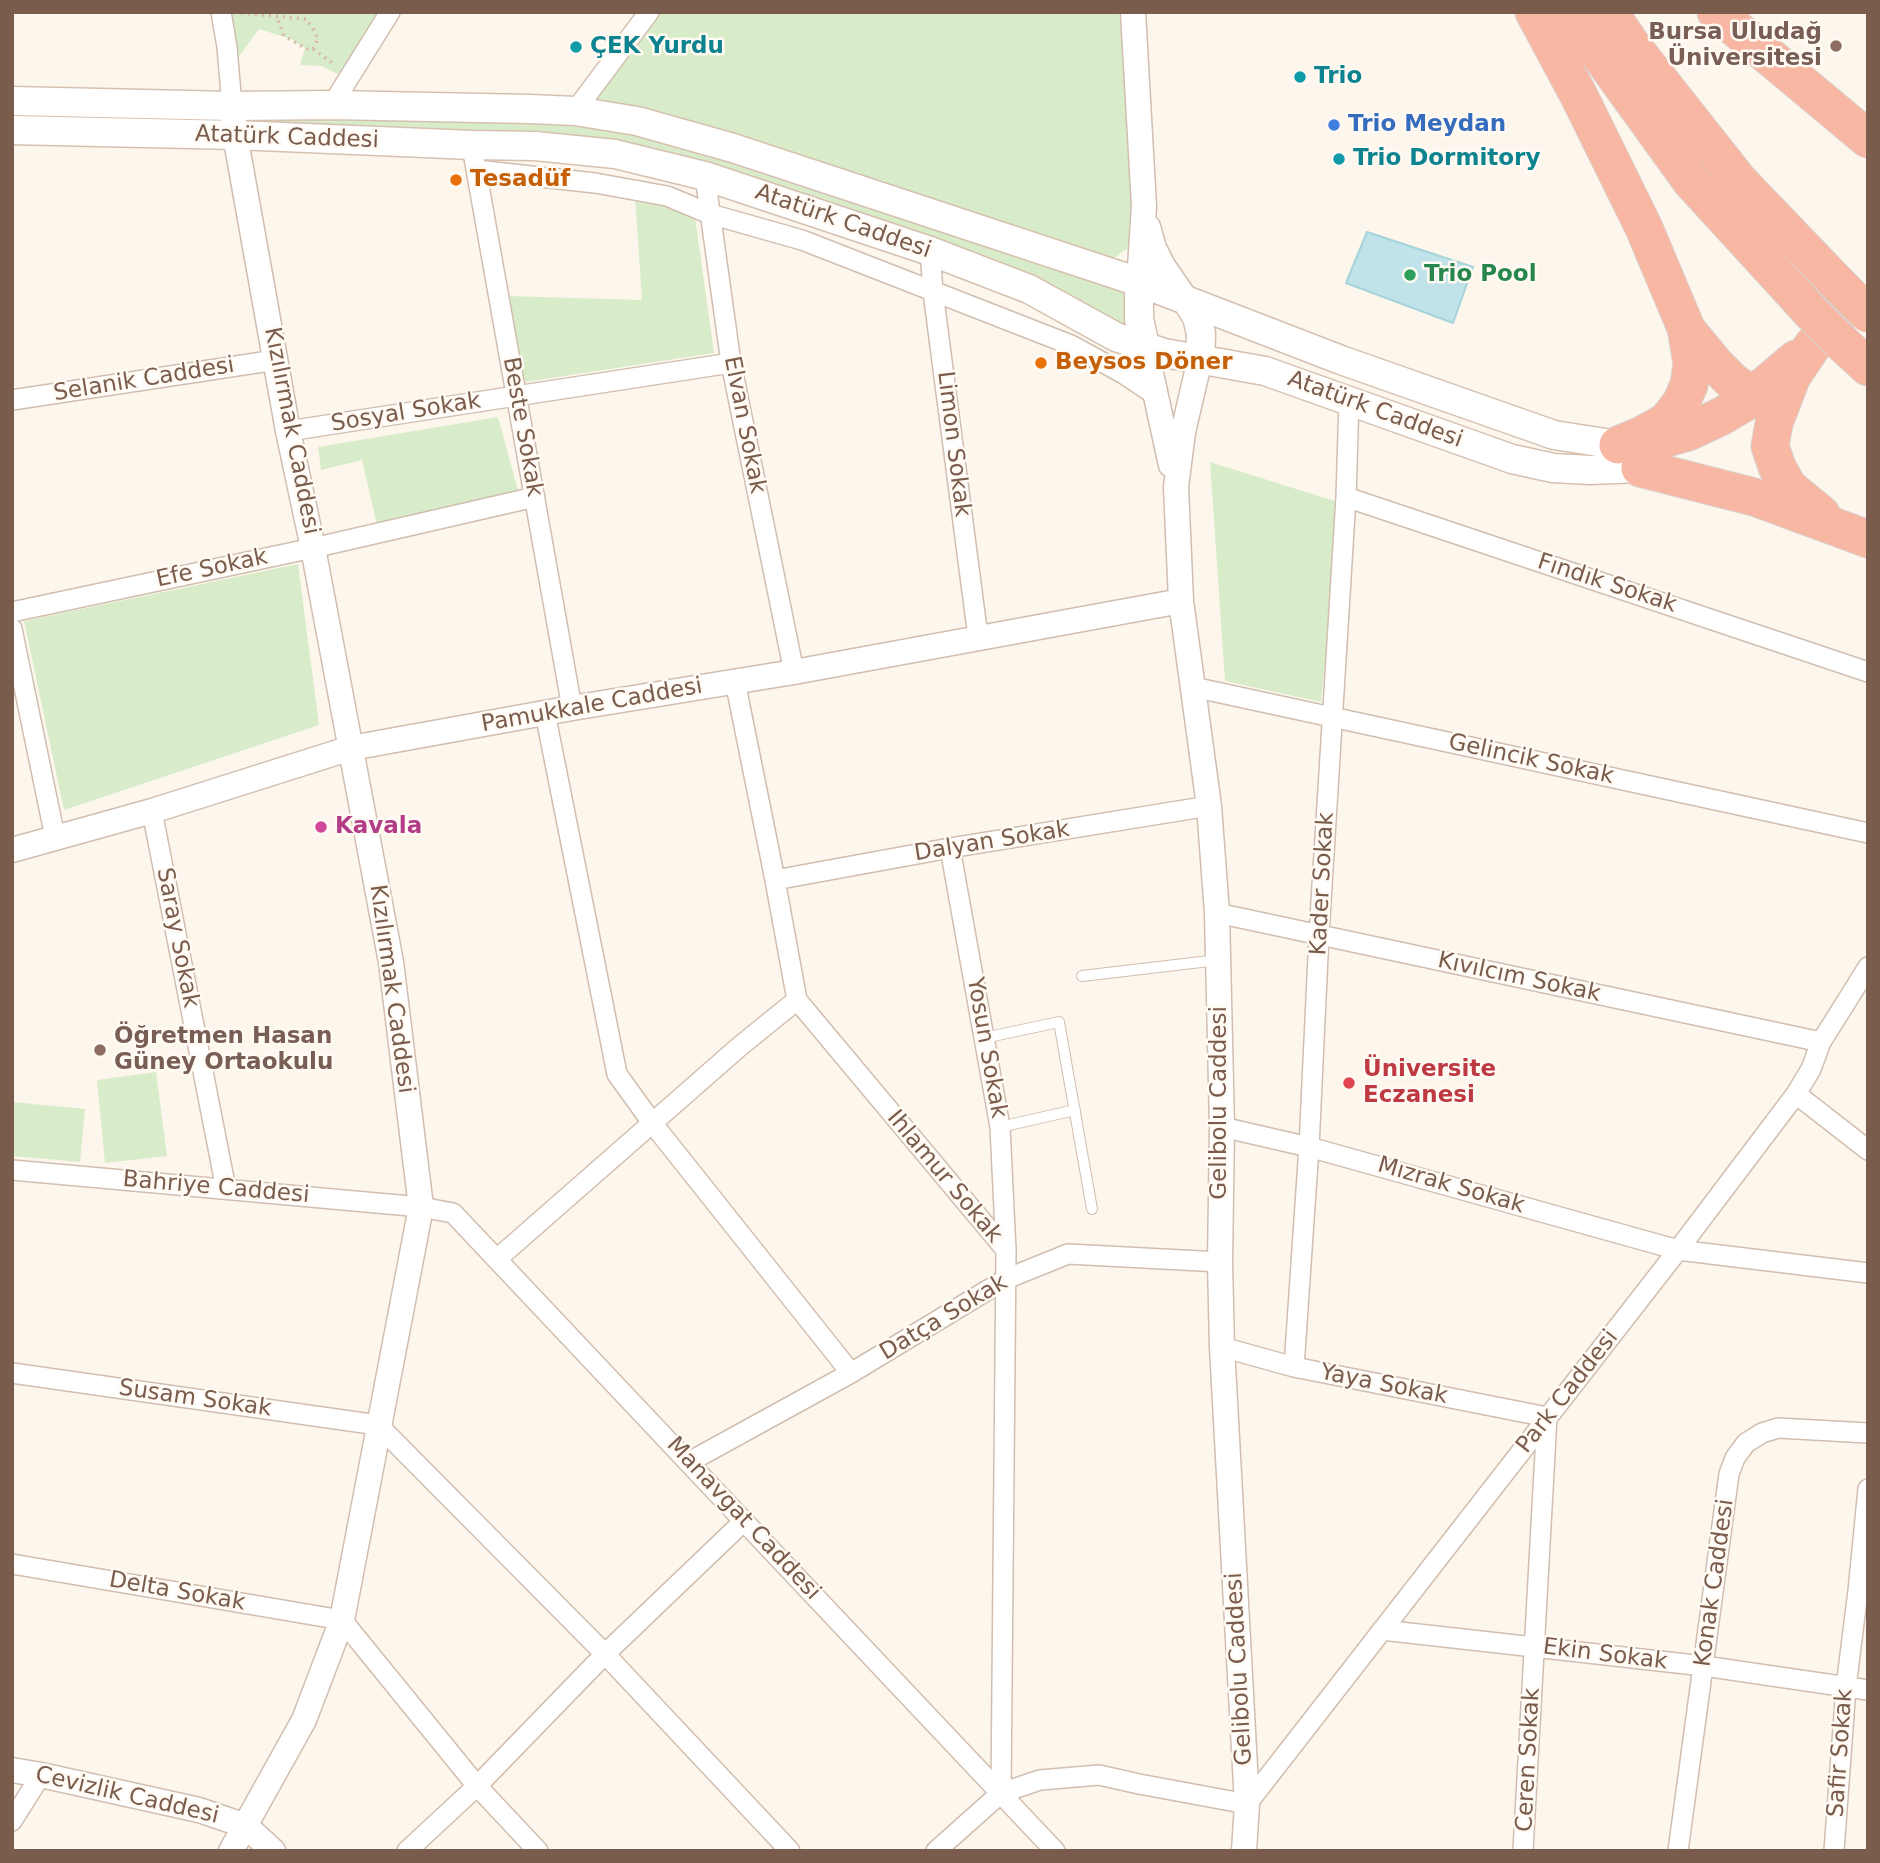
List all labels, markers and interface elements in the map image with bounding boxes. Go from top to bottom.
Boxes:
place label: Bursa Uludağ Üniversitesi [1648,19,1822,73]
place label: ÇEK Yurdu [590,33,724,61]
marker: Bursa Uludağ Üniversitesi [1828,38,1844,54]
marker: ÇEK Yurdu [568,39,584,55]
place label: Trio [1314,63,1362,91]
marker: Trio [1292,69,1308,85]
place label: Trio Meydan [1348,111,1506,139]
marker: Trio Meydan [1326,117,1342,133]
street label: Atatürk Caddesi [195,121,379,155]
place label: Trio Dormitory [1353,145,1540,173]
marker: Trio Dormitory [1331,151,1347,167]
place label: Tesadüf [470,166,570,194]
marker: Tesadüf [448,172,464,188]
street label: Atatürk Caddesi [752,179,934,265]
place label: Trio Pool [1424,261,1537,289]
marker: Trio Pool [1402,267,1418,283]
street label: Kızılırmak Caddesi [257,325,325,537]
place label: Beysos Döner [1055,349,1233,377]
street label: Selanik Caddesi [52,352,236,408]
street label: Elvan Sokak [717,354,771,496]
street label: Beste Sokak [496,355,548,499]
marker: Beysos Döner [1033,355,1049,371]
street label: Atatürk Caddesi [1284,366,1466,454]
street label: Limon Sokak [930,370,976,518]
street label: Sosyal Sokak [329,388,483,438]
street label: Efe Sokak [154,544,270,594]
street label: Fındık Sokak [1534,548,1680,620]
street label: Pamukkale Caddesi [479,673,705,739]
street label: Gelincik Sokak [1446,729,1616,791]
street label: Kader Sokak [1305,812,1341,956]
place label: Kavala [335,813,422,841]
street label: Dalyan Sokak [912,816,1072,868]
marker: Kavala [313,819,329,835]
street label: Saray Sokak [150,866,204,1010]
street label: Kızılırmak Caddesi [363,883,419,1095]
street label: Kıvılcım Sokak [1435,947,1603,1009]
street label: Yosun Sokak [960,975,1012,1121]
street label: Gelibolu Caddesi [1206,1006,1234,1200]
place label: Öğretmen Hasan Güney Ortaokulu [114,1023,333,1077]
marker: Öğretmen Hasan Güney Ortaokulu [92,1042,108,1058]
place label: Üniversite Eczanesi [1363,1056,1496,1110]
marker: Üniversite Eczanesi [1341,1075,1357,1091]
street label: Ihlamur Sokak [881,1105,1007,1249]
street label: Mızrak Sokak [1374,1152,1528,1220]
street label: Bahriye Caddesi [122,1166,310,1210]
street label: Datça Sokak [875,1269,1013,1367]
street label: Park Caddesi [1511,1325,1625,1459]
street label: Yaya Sokak [1318,1359,1450,1411]
street label: Susam Sokak [117,1375,273,1423]
street label: Manavgat Caddesi [660,1432,826,1606]
street label: Konak Caddesi [1690,1497,1740,1669]
street label: Delta Sokak [107,1566,247,1618]
street label: Gelibolu Caddesi [1221,1572,1259,1766]
street label: Ekin Sokak [1541,1634,1669,1676]
street label: Ceren Sokak [1511,1687,1547,1833]
street label: Safir Sokak [1823,1688,1859,1818]
street label: Cevizlik Caddesi [33,1761,221,1831]

